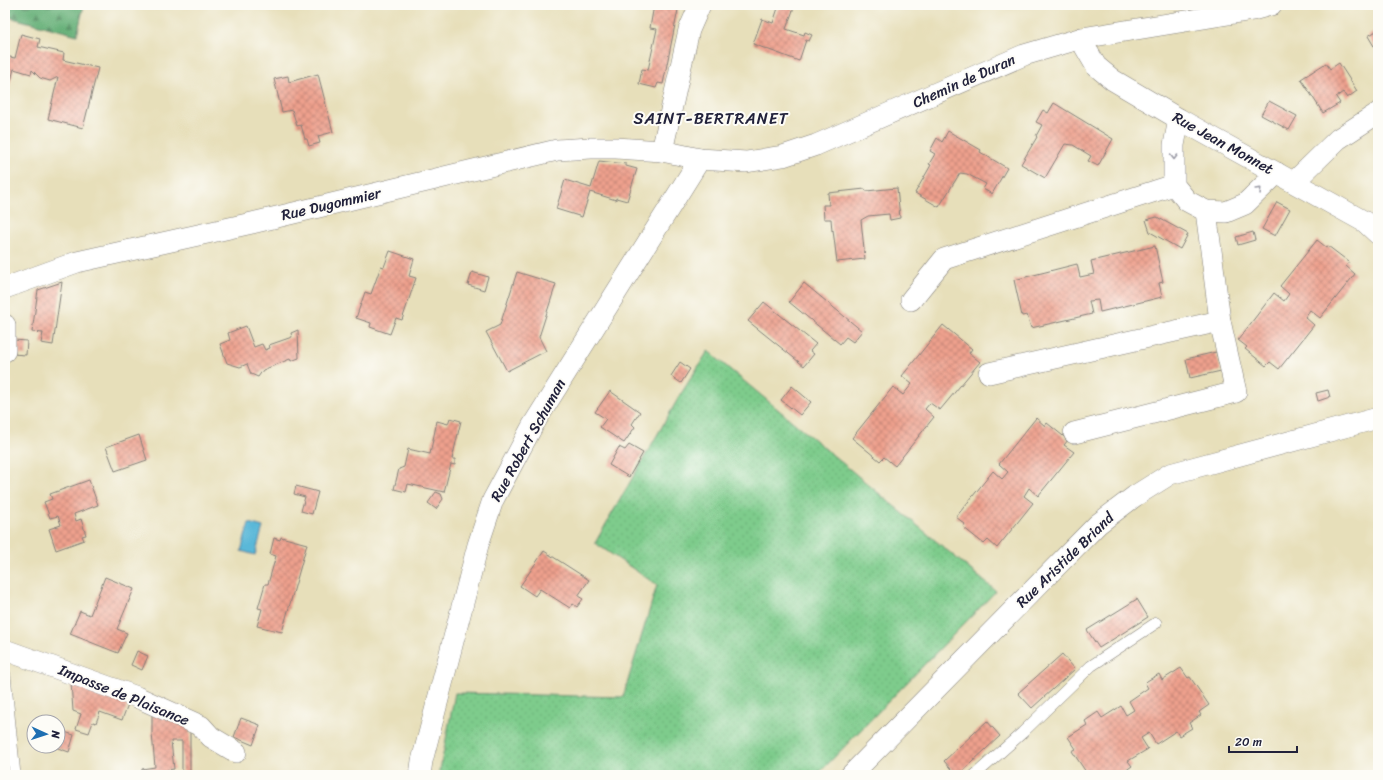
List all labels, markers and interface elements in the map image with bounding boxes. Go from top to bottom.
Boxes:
street label: Chemin de Duran [908,47,1020,115]
district label: SAINT-BERTRANET [633,104,789,133]
street label: Rue Jean Monnet [1168,104,1279,182]
one-way arrow [1170,154,1178,160]
street label: Rue Dugommier [279,180,384,228]
one-way arrow [1254,187,1262,195]
street label: Rue Robert Schuman [483,374,573,506]
street label: Rue Aristide Briand [1010,505,1121,614]
street label: Impasse de Plaisance [54,656,194,733]
north arrow [26,714,66,754]
scale bar [1229,728,1297,754]
text: N [46,729,65,739]
text: 20 m [1235,731,1262,753]

